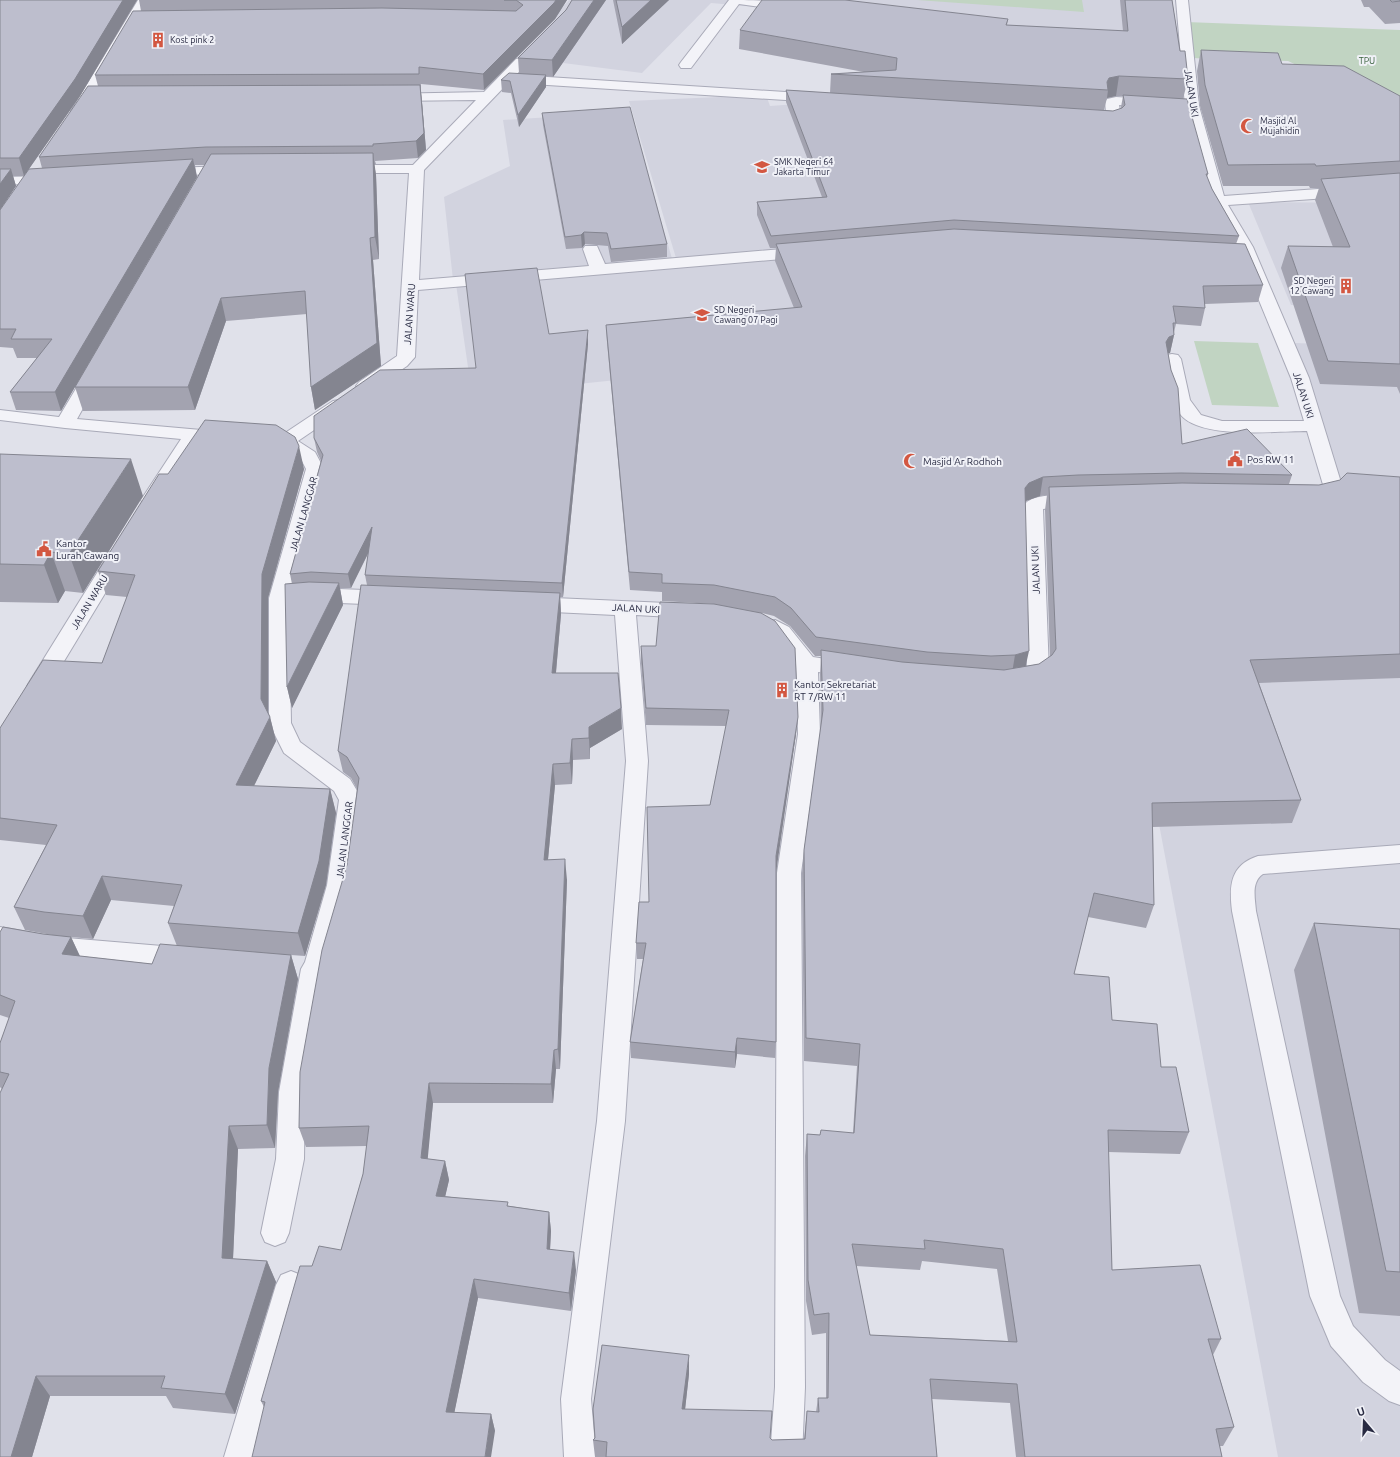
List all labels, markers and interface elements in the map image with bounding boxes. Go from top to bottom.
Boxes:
building icon: Kost pink 2 [149,31,167,49]
place label: Kost pink 2 [170,35,214,45]
park label: TPU [1359,56,1375,66]
street label: JALAN UKI [1182,68,1201,118]
place label: Masjid Al Mujahidin [1260,116,1300,136]
mosque icon: Masjid Al Mujahidin [1239,117,1257,135]
place label: SMK Negeri 64 Jakarta Timur [774,157,833,177]
school or university icon: SMK Negeri 64 Jakarta Timur [753,158,771,176]
place label: SD Negeri 12 Cawang [1290,276,1334,296]
building icon: SD Negeri 12 Cawang [1337,277,1355,295]
street label: JALAN WARU [402,283,417,345]
place label: SD Negeri Cawang 07 Pagi [714,305,778,325]
school or university icon: SD Negeri Cawang 07 Pagi [693,306,711,324]
street label: JALAN UKI [1291,371,1316,420]
public building icon: Pos RW 11 [1226,450,1244,468]
mosque icon: Masjid Ar Rodhoh [902,452,920,470]
place label: Pos RW 11 [1247,454,1294,465]
place label: Masjid Ar Rodhoh [923,456,1002,467]
street label: JALAN LANGGAR [287,475,319,553]
place label: Kantor Lurah Cawang [56,538,119,561]
public building icon: Kantor Lurah Cawang [35,540,53,558]
street label: JALAN UKI [1029,546,1042,594]
street label: JALAN WARU [69,573,110,631]
street label: JALAN UKI [612,602,660,615]
place label: Kantor Sekretariat RT 7/RW 11 [794,679,876,702]
building icon: Kantor Sekretariat RT 7/RW 11 [773,681,791,699]
street label: JALAN LANGGAR [334,801,355,879]
north arrow [1344,1401,1384,1441]
text: U [1355,1405,1366,1418]

